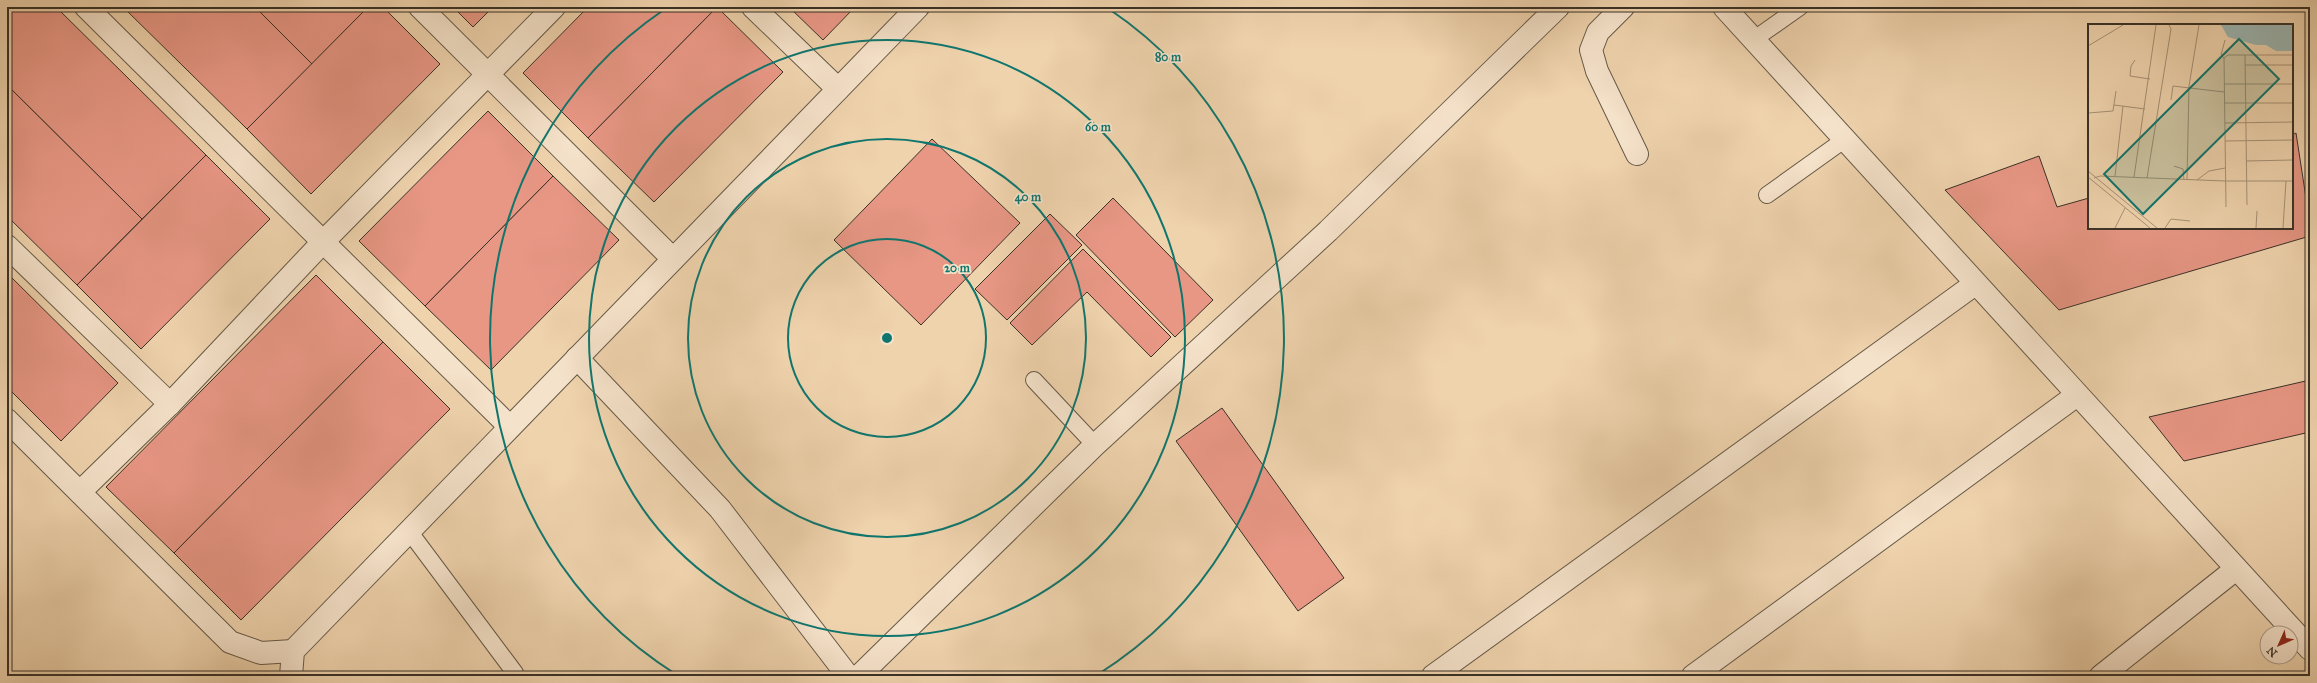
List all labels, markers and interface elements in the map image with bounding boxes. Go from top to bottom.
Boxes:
inset map [2088,24,2293,229]
text: 80 m [1155,50,1182,64]
text: 60 m [1085,120,1112,134]
text: 40 m [1015,190,1042,205]
text: 20 m [944,261,971,275]
centre of rings [880,331,894,345]
north arrow [2259,625,2299,665]
text: N [2264,643,2280,660]

